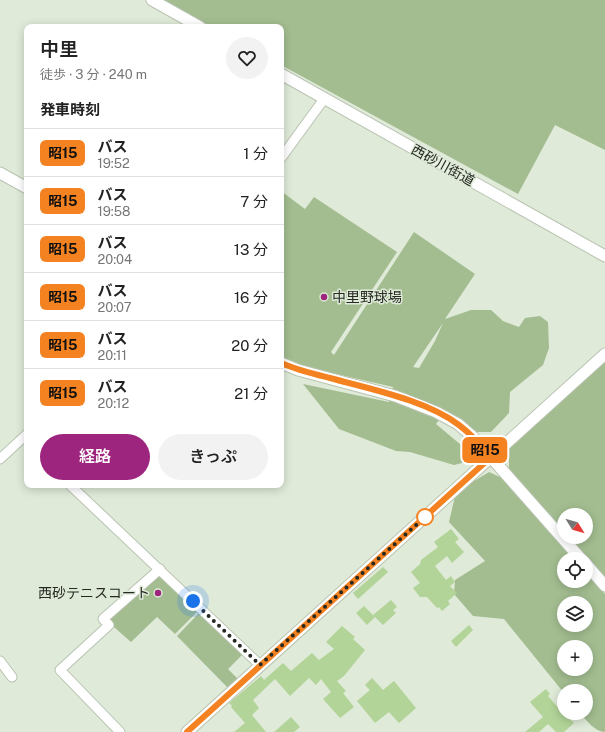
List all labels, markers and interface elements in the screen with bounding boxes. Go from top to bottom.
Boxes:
button: heart [226,37,268,79]
text: 中里 [40,38,78,60]
text: 徒歩 · 3 分 · 240 m [40,67,147,82]
text: 発車時刻 [40,101,100,118]
text: バス [97,138,127,155]
street label: 西砂川街道 [409,141,477,189]
text: 昭15 [48,145,77,161]
text: 1 分 [243,145,268,162]
text: 19:52 [97,156,130,171]
text: バス [97,186,127,203]
text: 昭15 [48,193,77,209]
text: 7 分 [240,193,268,210]
text: 19:58 [97,204,131,219]
text: バス [97,234,127,251]
text: 昭15 [48,241,77,257]
text: 13 分 [234,241,268,258]
text: 20:04 [97,252,132,267]
text: バス [97,282,127,299]
text: 昭15 [48,289,77,305]
text: 16 分 [234,289,268,306]
place label: 中里野球場 [332,289,402,305]
marker: 中里野球場 [319,292,329,302]
text: 20:07 [97,300,132,315]
text: バス [97,330,127,347]
text: 昭15 [48,337,77,353]
text: 20 分 [231,337,268,354]
text: 20:11 [97,348,127,363]
text: バス [97,378,127,395]
text: 昭15 [48,385,77,401]
text: 21 分 [234,385,268,402]
text: 20:12 [97,396,129,411]
button: 経路 [40,434,150,480]
button: きっぷ [158,434,268,480]
line badge: 昭15 [462,437,508,463]
text: 昭15 [470,442,500,458]
unlabelled marker [416,508,434,526]
north arrow [557,508,593,544]
map controls [557,508,593,720]
button: locate [557,552,593,588]
place label: 西砂テニスコート [38,585,150,601]
marker: 西砂テニスコート [153,588,163,598]
your location [183,591,203,611]
button: layers [557,596,593,632]
button: + [557,640,593,676]
button: − [557,684,593,720]

